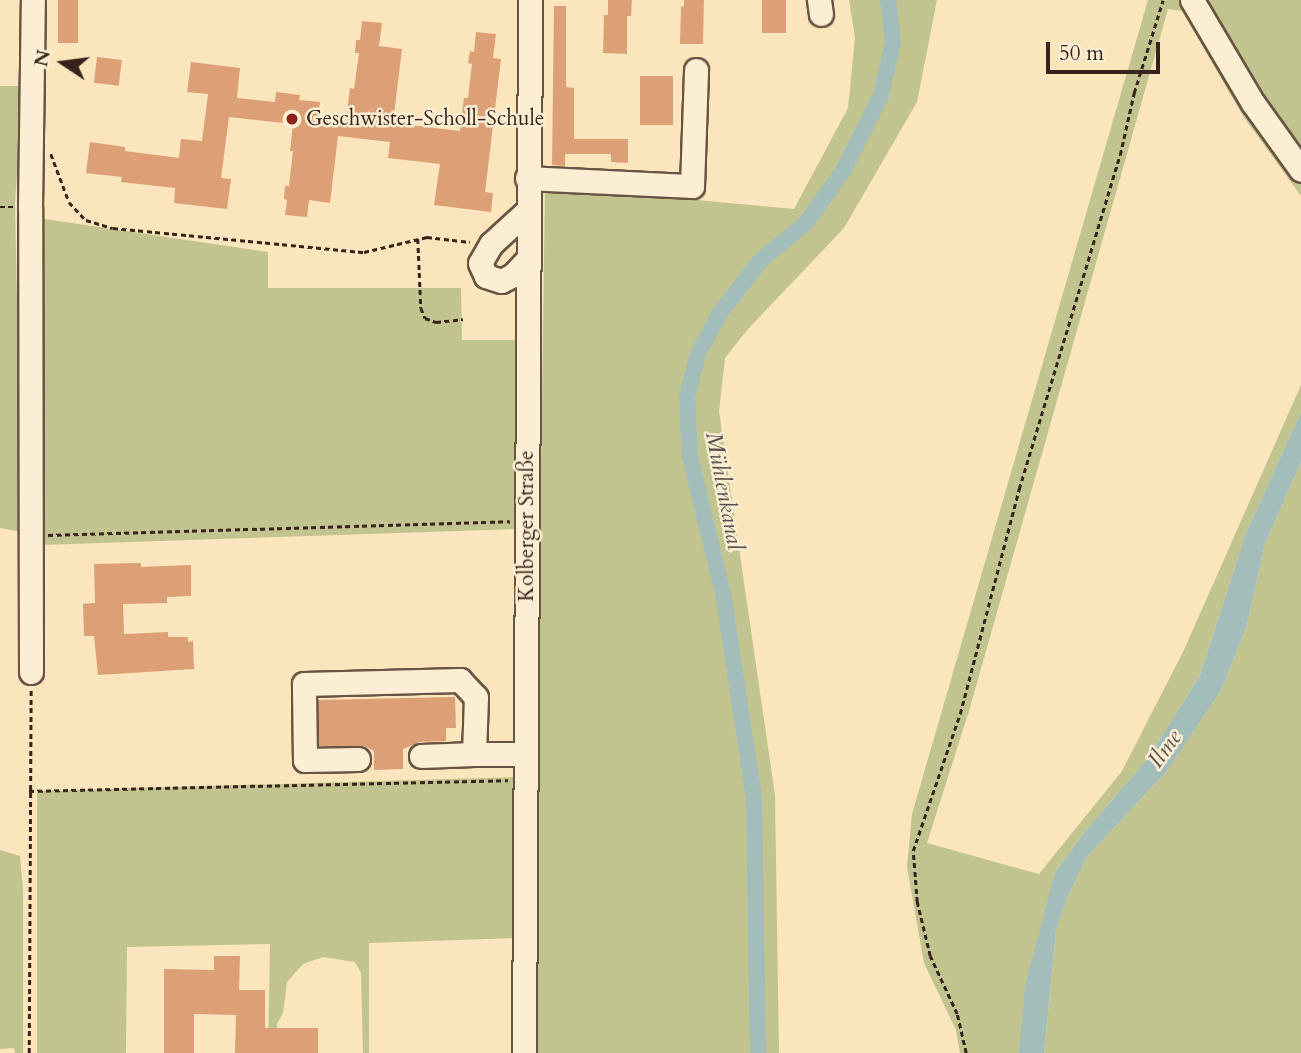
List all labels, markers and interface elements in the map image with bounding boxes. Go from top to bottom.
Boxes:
north arrow [28,28,98,98]
scale bar [1049,28,1163,72]
text: 50 m [1059,39,1104,68]
text: N [28,47,57,69]
place label: Geschwister-Scholl-Schule [306,106,544,132]
marker: Geschwister-Scholl-Schule [284,111,300,127]
water label: Mühlenkanal [699,430,749,552]
street label: Kolberger Straße [514,450,540,602]
water label: Ilme [1142,725,1188,773]

